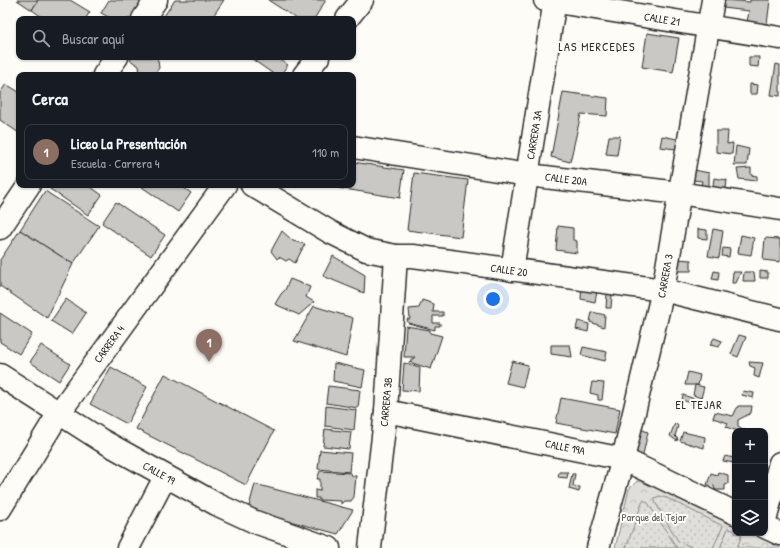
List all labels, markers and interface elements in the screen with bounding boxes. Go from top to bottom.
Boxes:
street label: CALLE 21 [643,9,681,29]
search box [16,16,356,60]
icon: search [30,27,52,49]
text: Buscar aquí [62,28,125,49]
district label: LAS MERCEDES [559,38,635,55]
text: Cerca [32,87,68,110]
street label: CARRERA 3A [523,109,545,161]
text: Liceo La Presentación [71,133,187,154]
text: 1 [44,143,48,161]
text: 110 m [312,143,339,161]
text: Escuela · Carrera 4 [71,154,160,172]
street label: CALLE 20A [544,169,589,189]
street label: CARRERA 3 [654,253,676,299]
street label: CALLE 20 [490,260,528,280]
your location [483,289,503,309]
street label: CARRERA 4 [91,322,127,366]
pin: 1 [196,329,222,362]
street label: CARRERA 3B [377,376,395,427]
district label: EL TEJAR [675,396,723,413]
map controls [732,428,768,536]
button: + [732,428,768,464]
street label: CALLE 19A [544,436,587,458]
street label: CALLE 19 [140,458,178,488]
button: − [732,464,768,500]
button: layers [732,500,768,536]
park label: Parque del Tejar [621,510,687,524]

